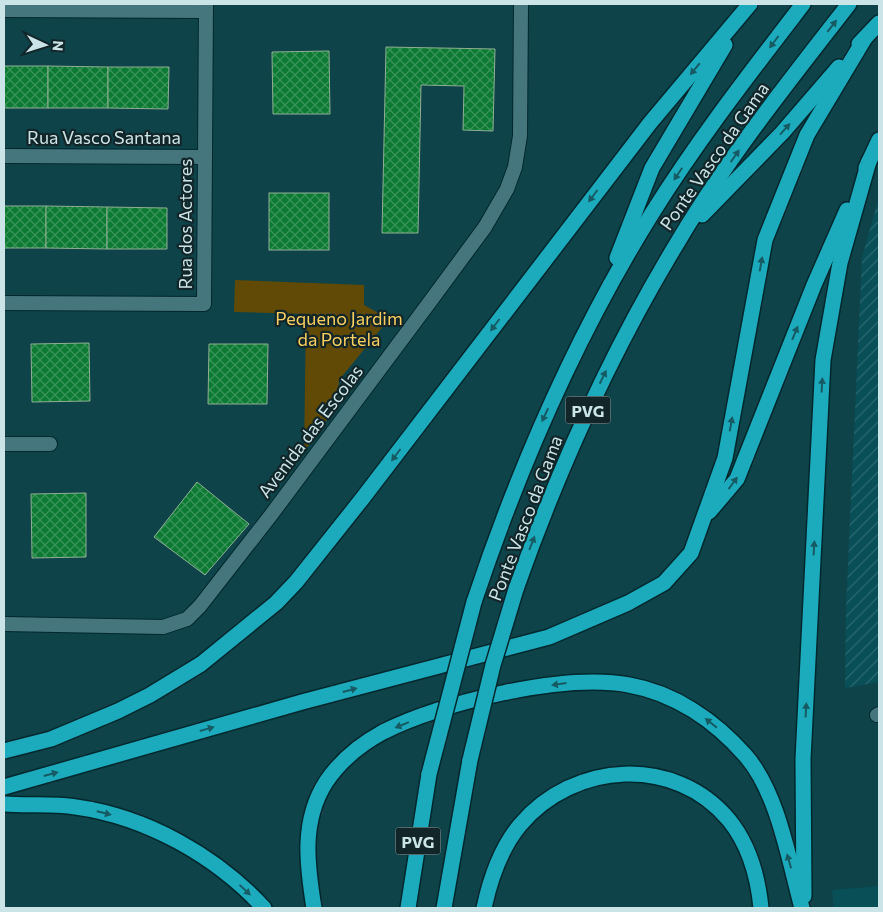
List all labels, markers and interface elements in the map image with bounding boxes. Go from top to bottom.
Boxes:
north arrow [20,20,70,70]
one-way arrow [827,20,838,33]
one-way arrow [768,35,779,48]
text: N [50,40,67,52]
one-way arrow [689,63,701,75]
street label: Ponte Vasco da Gama [655,78,773,234]
one-way arrow [779,124,791,136]
street label: Rua Vasco Santana [27,126,181,148]
one-way arrow [730,149,740,162]
street label: Rua dos Actores [174,159,196,289]
one-way arrow [673,167,683,180]
one-way arrow [588,189,599,202]
one-way arrow [757,255,765,271]
park label: Pequeno Jardim da Portela [275,307,403,350]
one-way arrow [490,318,500,332]
one-way arrow [791,325,799,340]
street label: Avenida das Escolas [253,360,367,502]
one-way arrow [599,370,607,385]
one-way arrow [818,377,826,393]
road number: PVG [566,396,610,424]
one-way arrow [541,408,549,422]
one-way arrow [728,415,736,431]
street label: Ponte Vasco da Gama [483,432,567,604]
one-way arrow [391,448,402,461]
one-way arrow [728,476,738,490]
one-way arrow [529,536,537,550]
one-way arrow [810,539,818,555]
one-way arrow [550,680,566,688]
one-way arrow [342,686,357,694]
one-way arrow [802,702,810,718]
one-way arrow [704,718,718,728]
one-way arrow [395,721,409,729]
one-way arrow [200,725,215,733]
one-way arrow [43,770,58,778]
one-way arrow [97,809,112,817]
road number: PVG [396,828,440,854]
one-way arrow [784,854,792,869]
one-way arrow [239,884,251,896]

